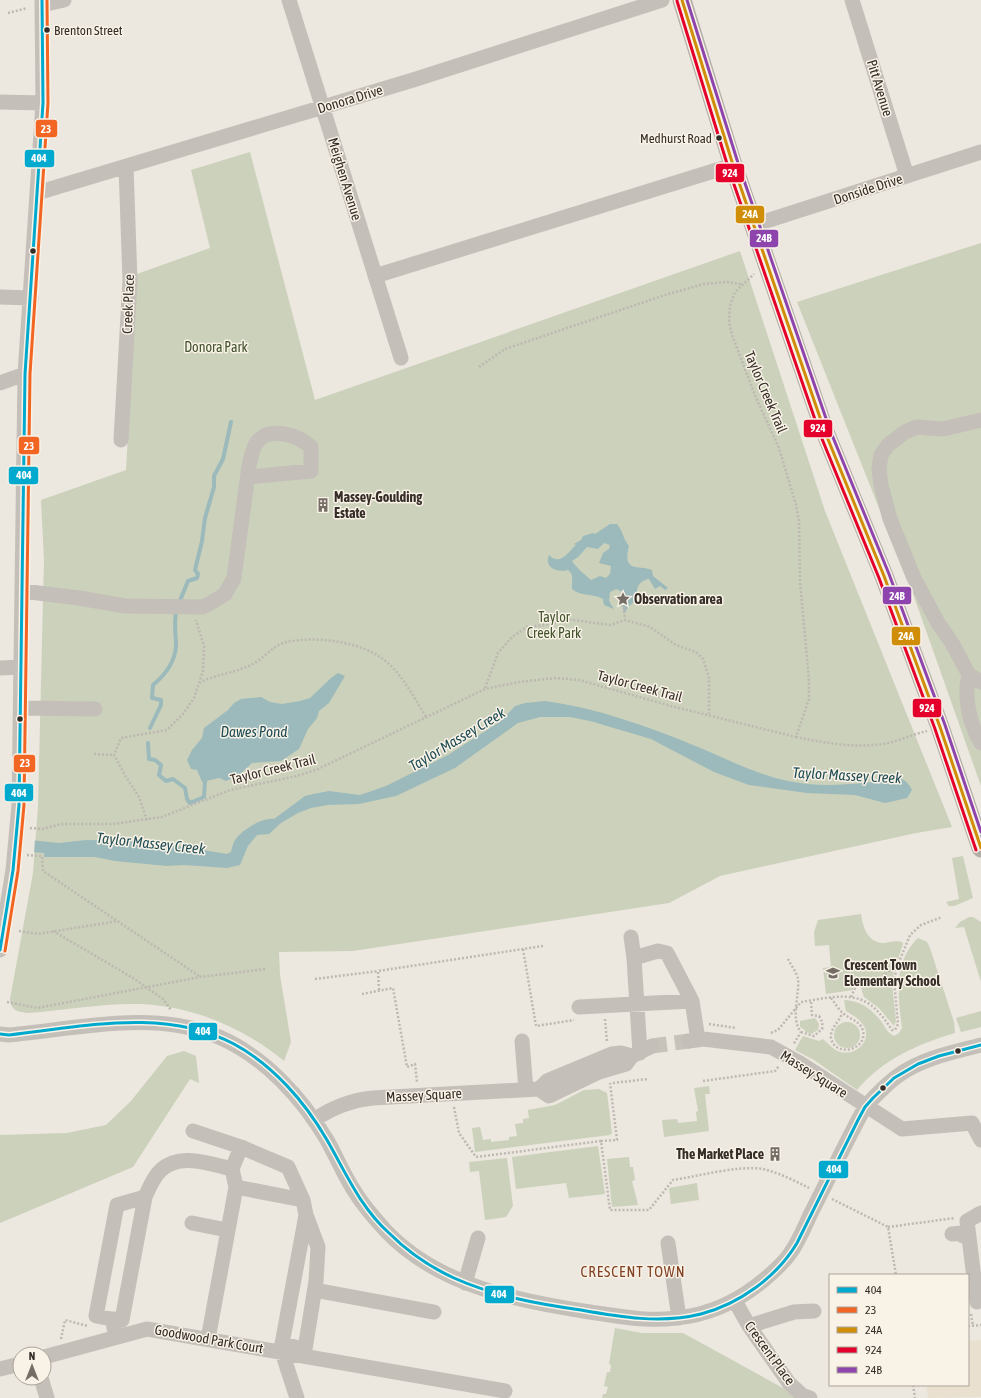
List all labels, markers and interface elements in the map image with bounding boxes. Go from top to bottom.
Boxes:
place label: Brenton Street [54,23,123,38]
marker: Brenton Street [42,25,52,35]
street label: Pitt Avenue [864,58,896,118]
street label: Donora Drive [316,82,384,116]
line badge: 23 [35,119,58,138]
text: 23 [41,123,51,135]
place label: Medhurst Road [640,131,712,146]
marker: Medhurst Road [714,133,724,143]
street label: Meighen Avenue [325,136,365,222]
line badge: 404 [24,149,55,168]
text: 404 [30,152,47,164]
line badge: 924 [715,163,745,183]
text: 924 [722,167,738,179]
street label: Donside Drive [832,170,904,208]
line badge: 24A [735,205,765,224]
text: 24A [742,208,758,220]
line badge: 24B [749,229,779,248]
text: 24B [756,232,773,244]
unlabelled marker [28,246,38,256]
street label: Creek Place [119,274,137,334]
park label: Donora Park [184,339,248,355]
street label: Taylor Creek Trail [742,349,791,436]
line badge: 924 [803,419,833,438]
text: 924 [810,422,826,434]
line badge: 23 [18,436,40,455]
text: 23 [24,440,34,452]
line badge: 404 [8,466,39,485]
text: 404 [15,469,32,481]
place label: Massey-Goulding Estate [334,489,423,521]
building icon: Massey-Goulding Estate [315,497,331,513]
line badge: 24B [882,586,912,605]
text: 24B [889,590,906,602]
place icon: Observation area [615,591,631,607]
place label: Observation area [634,591,723,607]
park label: Taylor Creek Park [527,609,581,641]
line badge: 24A [891,626,921,646]
text: 24A [898,630,914,642]
street label: Taylor Creek Trail [596,667,685,705]
line badge: 924 [912,698,942,718]
text: 924 [919,702,935,714]
water label: Taylor Massey Creek [406,703,509,774]
unlabelled marker [15,714,25,724]
water label: Dawes Pond [221,723,287,740]
street label: Taylor Creek Trail [229,751,318,787]
line badge: 23 [13,754,36,773]
text: 23 [20,757,30,769]
water label: Taylor Massey Creek [792,764,902,786]
line badge: 404 [4,783,34,802]
text: 404 [10,787,27,799]
water label: Taylor Massey Creek [96,829,207,857]
place label: Crescent Town Elementary School [844,957,940,989]
school or university icon: Crescent Town Elementary School [825,965,841,981]
line badge: 404 [188,1022,218,1041]
text: 404 [194,1025,211,1037]
unlabelled marker [953,1046,963,1056]
street label: Massey Square [778,1047,850,1101]
unlabelled marker [878,1083,888,1093]
street label: Massey Square [386,1085,462,1105]
place label: The Market Place [676,1146,764,1162]
building icon: The Market Place [767,1146,783,1162]
line badge: 404 [818,1160,849,1179]
text: 404 [825,1163,842,1175]
district label: CRESCENT TOWN [580,1263,686,1280]
legend [829,1274,969,1386]
text: 404 [865,1283,882,1297]
line badge: 404 [484,1285,515,1304]
text: 404 [490,1288,507,1300]
text: 23 [865,1303,876,1317]
street label: Crescent Place [742,1318,798,1388]
street label: Goodwood Park Court [153,1322,265,1356]
text: 24A [865,1323,882,1337]
text: 924 [865,1343,882,1357]
north arrow [12,1346,52,1386]
text: N [29,1350,35,1362]
text: 24B [865,1363,882,1377]

